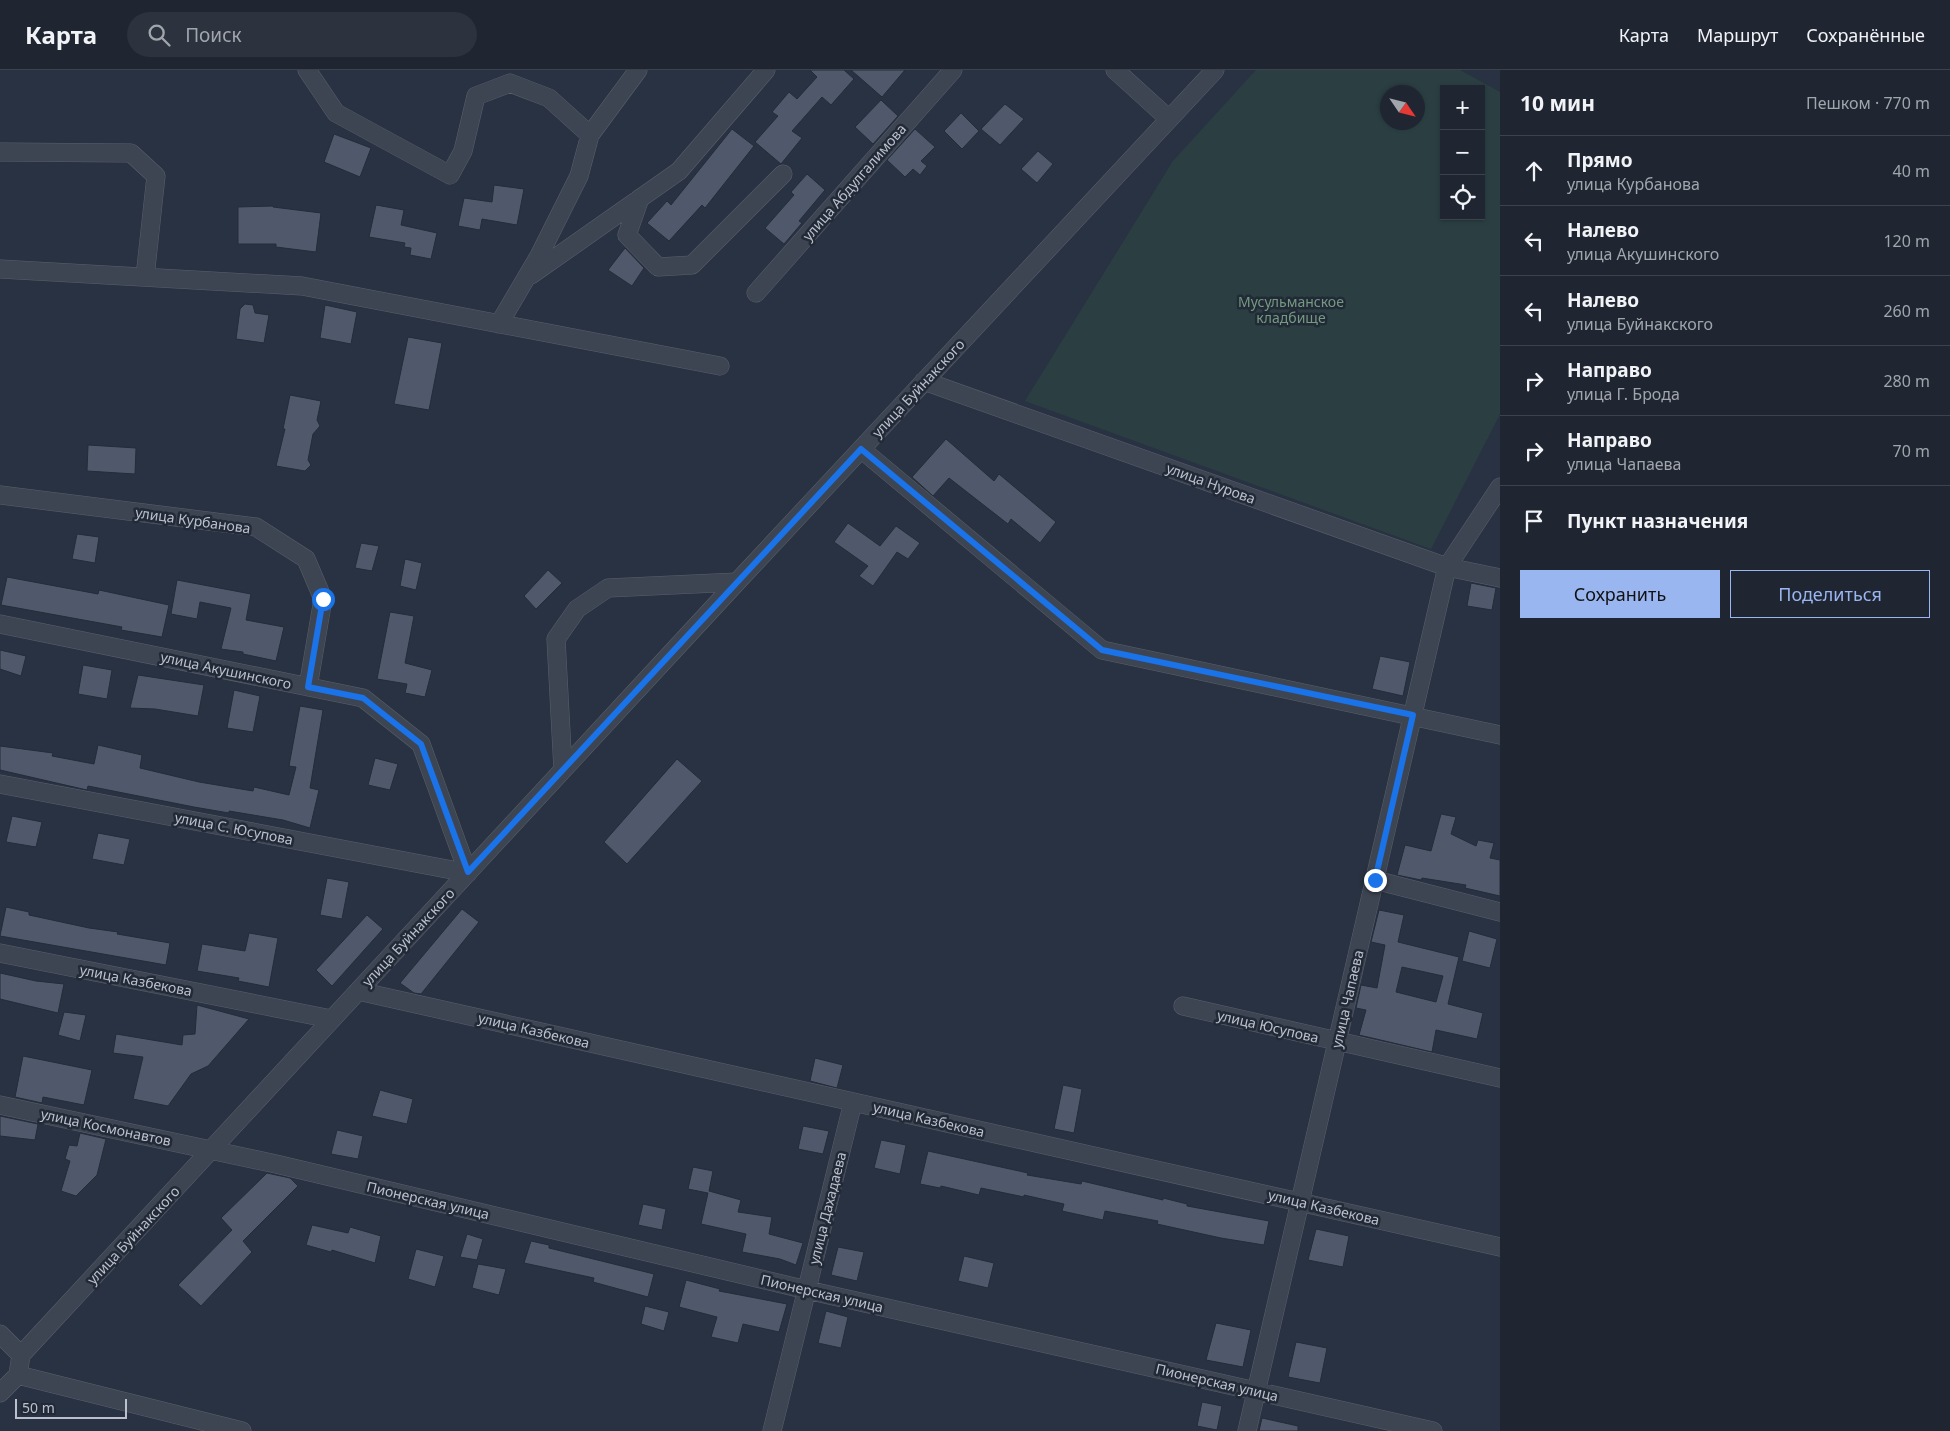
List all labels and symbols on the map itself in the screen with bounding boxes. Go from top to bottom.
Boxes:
north arrow [1380,85,1425,130]
street label: улица Абдулгалимова [798,119,910,245]
park label: Мусульманское кладбище [1238,292,1344,327]
street label: улица Буйнакского [867,335,969,441]
street label: улица Нурова [1164,458,1258,508]
street label: улица Курбанова [134,502,252,538]
route start [312,588,335,611]
street label: улица Акушинского [159,647,293,693]
street label: улица С. Юсупова [173,807,295,849]
route end [1364,869,1387,892]
street label: улица Буйнакского [357,884,459,990]
street label: улица Чапаева [1326,948,1368,1050]
street label: улица Казбекова [78,960,194,1000]
street label: улица Юсупова [1215,1005,1321,1047]
street label: улица Казбекова [476,1008,592,1052]
street label: улица Казбекова [871,1097,987,1141]
street label: улица Космонавтов [39,1104,173,1150]
street label: улица Дахадаева [804,1150,850,1266]
street label: Пионерская улица [365,1177,491,1223]
street label: улица Буйнакского [82,1182,184,1288]
street label: улица Казбекова [1266,1185,1382,1229]
street label: Пионерская улица [759,1270,885,1316]
street label: Пионерская улица [1154,1359,1280,1405]
scale bar [15,1396,128,1419]

